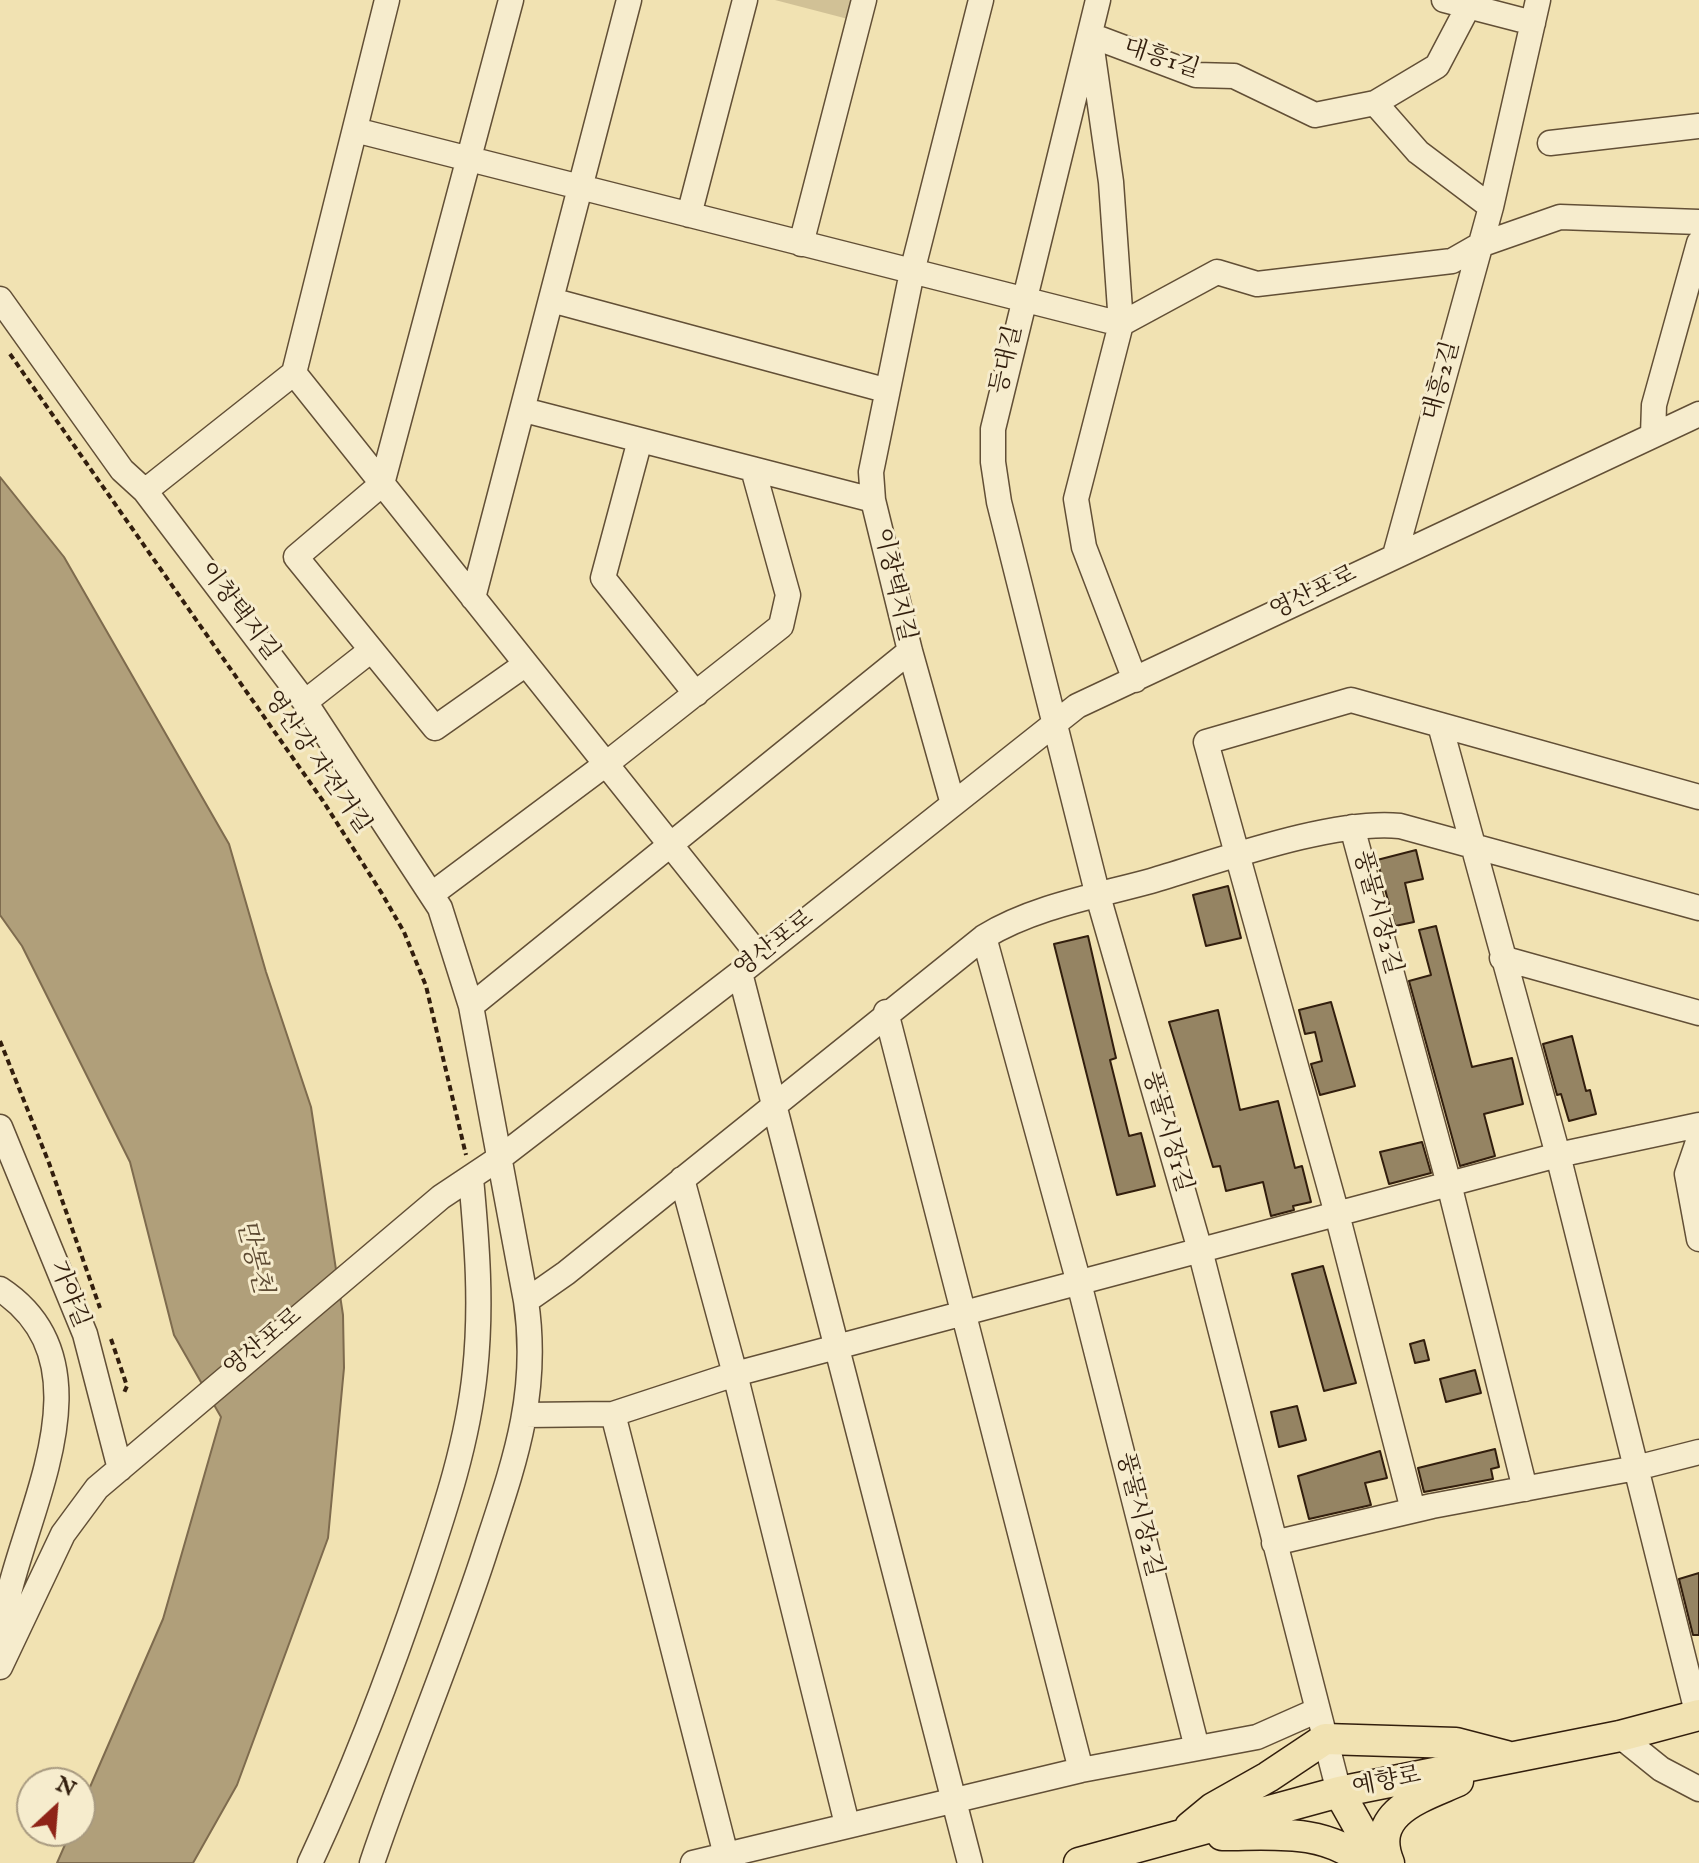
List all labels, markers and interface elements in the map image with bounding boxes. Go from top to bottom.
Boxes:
street label: 대흥1길 [1119,34,1203,86]
street label: 등대길 [986,323,1030,397]
street label: 대흥2길 [1419,338,1467,424]
street label: 이창택지길 [866,525,920,645]
street label: 이창택지길 [192,557,284,667]
street label: 영산포로 [1266,561,1362,627]
street label: 영산강 자전거길 [256,686,376,840]
street label: 풍물시장2길 [1346,848,1406,978]
street label: 영산포로 [730,905,820,985]
street label: 풍물시장1길 [1135,1068,1197,1196]
water label: 만봉천 [228,1217,276,1297]
street label: 가야길 [42,1257,94,1333]
street label: 영산포로 [219,1303,309,1385]
street label: 풍물시장2길 [1109,1450,1167,1580]
street label: 예향로 [1350,1762,1424,1804]
north arrow [16,1767,96,1847]
text: N [51,1770,80,1804]

